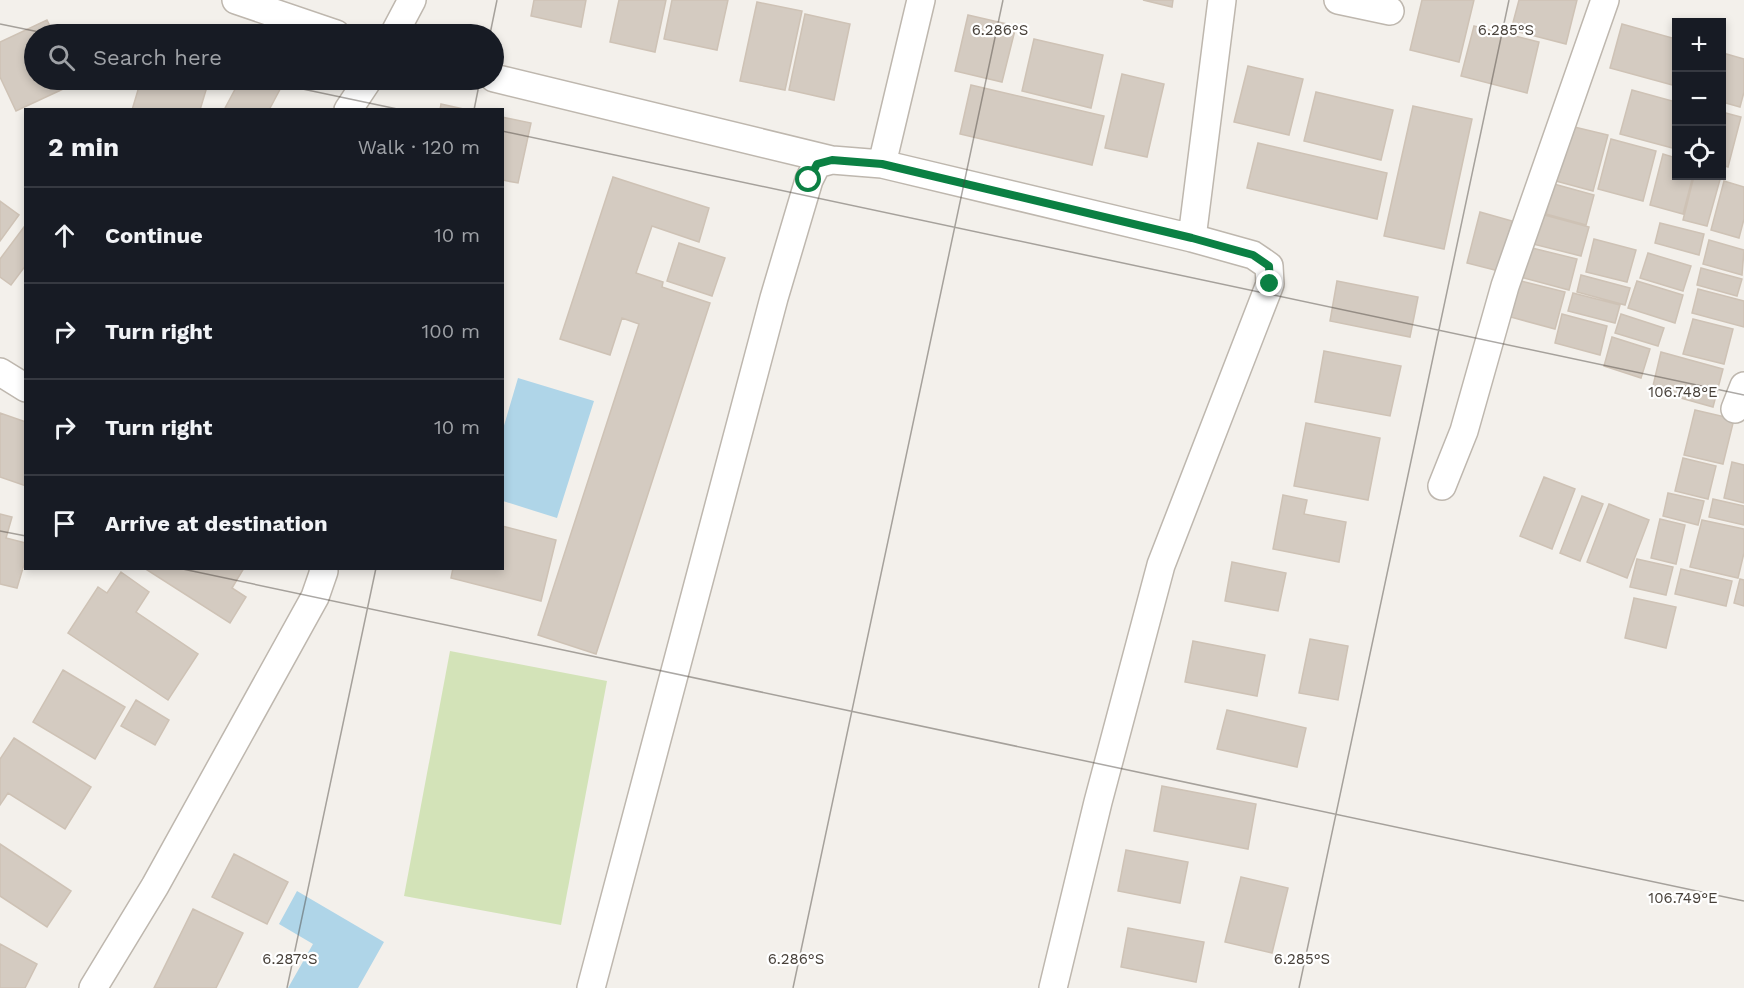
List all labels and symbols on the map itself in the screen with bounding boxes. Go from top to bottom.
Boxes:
text: 6.286°S [972,21,1028,39]
text: 6.285°S [1478,21,1534,39]
route start [795,166,821,192]
route end [1256,270,1282,296]
text: 106.748°E [1648,383,1718,401]
text: 106.749°E [1648,889,1718,907]
text: 6.287°S [262,950,318,968]
text: 6.286°S [768,950,824,968]
text: 6.285°S [1274,950,1330,968]

